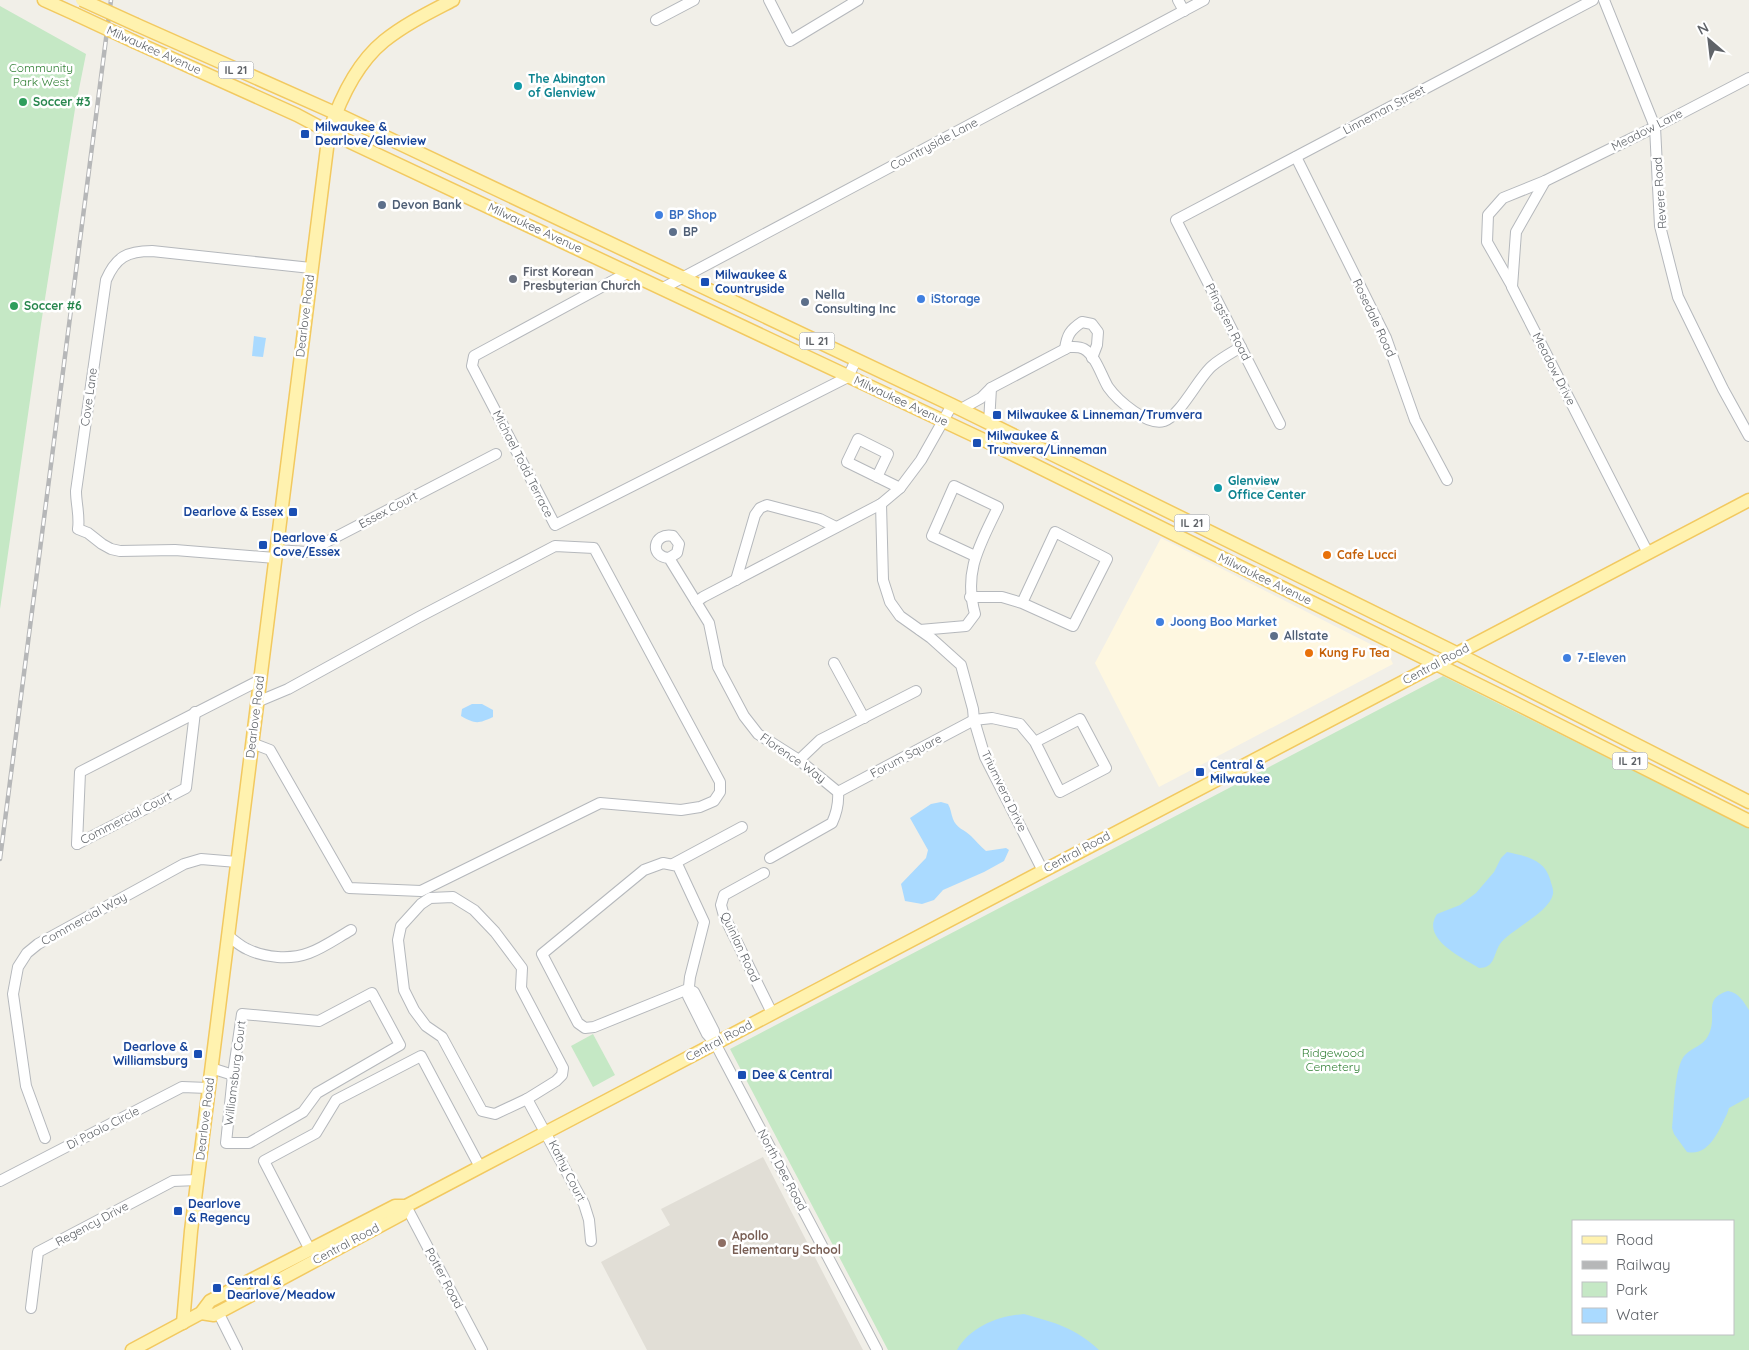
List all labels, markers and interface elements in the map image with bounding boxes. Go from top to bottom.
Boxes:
north arrow [1684,15,1734,65]
text: N [1694,18,1712,39]
street label: Milwaukee Avenue [104,22,204,77]
park label: Community Park West [9,60,73,89]
road number: IL 21 [218,62,254,78]
place label: The Abington of Glenview [528,71,605,100]
marker: The Abington of Glenview [512,80,524,92]
street label: Linneman Street [1340,82,1427,138]
place label: Soccer #3 [33,94,91,109]
marker: Soccer #3 [17,96,29,108]
street label: Meadow Lane [1609,105,1685,154]
street label: Countryside Lane [887,114,980,173]
place label: Milwaukee & Dearlove/Glenview [315,119,426,148]
marker: Milwaukee & Dearlove/Glenview [299,128,311,140]
street label: Revere Road [1650,157,1669,229]
place label: Devon Bank [392,197,462,212]
marker: Devon Bank [376,199,388,211]
street label: Milwaukee Avenue [486,199,585,256]
place label: BP Shop [669,207,717,222]
marker: BP Shop [653,209,665,221]
place label: BP [683,224,698,239]
marker: BP [667,226,679,238]
place label: First Korean Presbyterian Church [523,264,640,293]
place label: Milwaukee & Countryside [715,267,788,296]
marker: First Korean Presbyterian Church [507,273,519,285]
street label: Dearlove Road [292,274,317,358]
marker: Milwaukee & Countryside [699,276,711,288]
street label: Rosedale Road [1350,276,1399,359]
street label: Pfingsten Road [1203,281,1254,363]
place label: Nella Consulting Inc [815,287,896,316]
place label: iStorage [931,291,980,306]
marker: iStorage [915,293,927,305]
marker: Nella Consulting Inc [799,296,811,308]
place label: Soccer #6 [24,298,82,313]
marker: Soccer #6 [8,300,20,312]
street label: Meadow Drive [1530,330,1579,408]
road number: IL 21 [800,332,834,350]
street label: Cove Lane [77,367,100,427]
street label: Milwaukee Avenue [852,372,951,429]
place label: Milwaukee & Linneman/Trumvera [1007,407,1202,422]
street label: Michael Todd Terrace [490,408,557,520]
marker: Milwaukee & Linneman/Trumvera [991,409,1003,421]
place label: Milwaukee & Trumvera/Linneman [987,428,1107,457]
marker: Milwaukee & Trumvera/Linneman [971,437,983,449]
place label: Glenview Office Center [1228,473,1306,502]
marker: Glenview Office Center [1212,482,1224,494]
street label: Essex Court [356,488,420,531]
place label: Dearlove & Essex [184,504,283,519]
marker: Dearlove & Essex [287,506,299,518]
road number: IL 21 [1174,514,1210,532]
place label: Dearlove & Cove/Essex [273,530,340,559]
marker: Dearlove & Cove/Essex [257,539,269,551]
place label: Cafe Lucci [1337,547,1397,562]
street label: Milwaukee Avenue [1216,549,1315,608]
marker: Cafe Lucci [1321,549,1333,561]
place label: Joong Boo Market [1170,614,1277,629]
marker: Joong Boo Market [1154,616,1166,628]
place label: Allstate [1284,628,1328,643]
marker: Allstate [1268,630,1280,642]
street label: Central Road [1400,640,1472,687]
place label: Kung Fu Tea [1319,645,1390,660]
marker: Kung Fu Tea [1303,647,1315,659]
place label: 7-Eleven [1577,650,1626,665]
marker: 7-Eleven [1561,652,1573,664]
street label: Dearlove Road [242,675,267,759]
street label: Florence Way [758,729,829,786]
street label: Forum Square [867,730,944,781]
street label: Triumvera Drive [978,748,1031,834]
road number: IL 21 [1612,752,1648,769]
place label: Central & Milwaukee [1210,757,1270,786]
marker: Central & Milwaukee [1194,766,1206,778]
street label: Commercial Court [77,788,174,847]
street label: Central Road [1041,828,1113,875]
street label: Commercial Way [38,889,129,948]
street label: Quinlan Road [718,909,763,984]
street label: Central Road [683,1017,755,1064]
street label: Williamsburg Court [221,1019,248,1126]
place label: Dearlove & Williamsburg [113,1039,188,1068]
park label: Ridgewood Cemetery [1302,1045,1364,1074]
marker: Dearlove & Williamsburg [192,1048,204,1060]
place label: Dee & Central [752,1067,833,1082]
marker: Dee & Central [736,1069,748,1081]
street label: Dearlove Road [192,1077,217,1161]
street label: Di Paolo Circle [64,1103,142,1152]
street label: North Dee Road [755,1126,810,1213]
street label: Kathy Court [546,1138,589,1204]
place label: Dearlove & Regency [188,1196,250,1225]
street label: Regency Drive [53,1198,131,1249]
marker: Dearlove & Regency [172,1205,184,1217]
street label: Central Road [310,1220,382,1267]
legend [1572,1220,1734,1335]
place label: Apollo Elementary School [732,1228,841,1257]
text: Road [1616,1230,1653,1249]
marker: Apollo Elementary School [716,1237,728,1249]
street label: Potter Road [422,1245,467,1311]
text: Railway [1616,1255,1671,1274]
place label: Central & Dearlove/Meadow [227,1273,335,1302]
text: Park [1616,1280,1648,1299]
marker: Central & Dearlove/Meadow [211,1282,223,1294]
text: Water [1616,1305,1659,1324]

